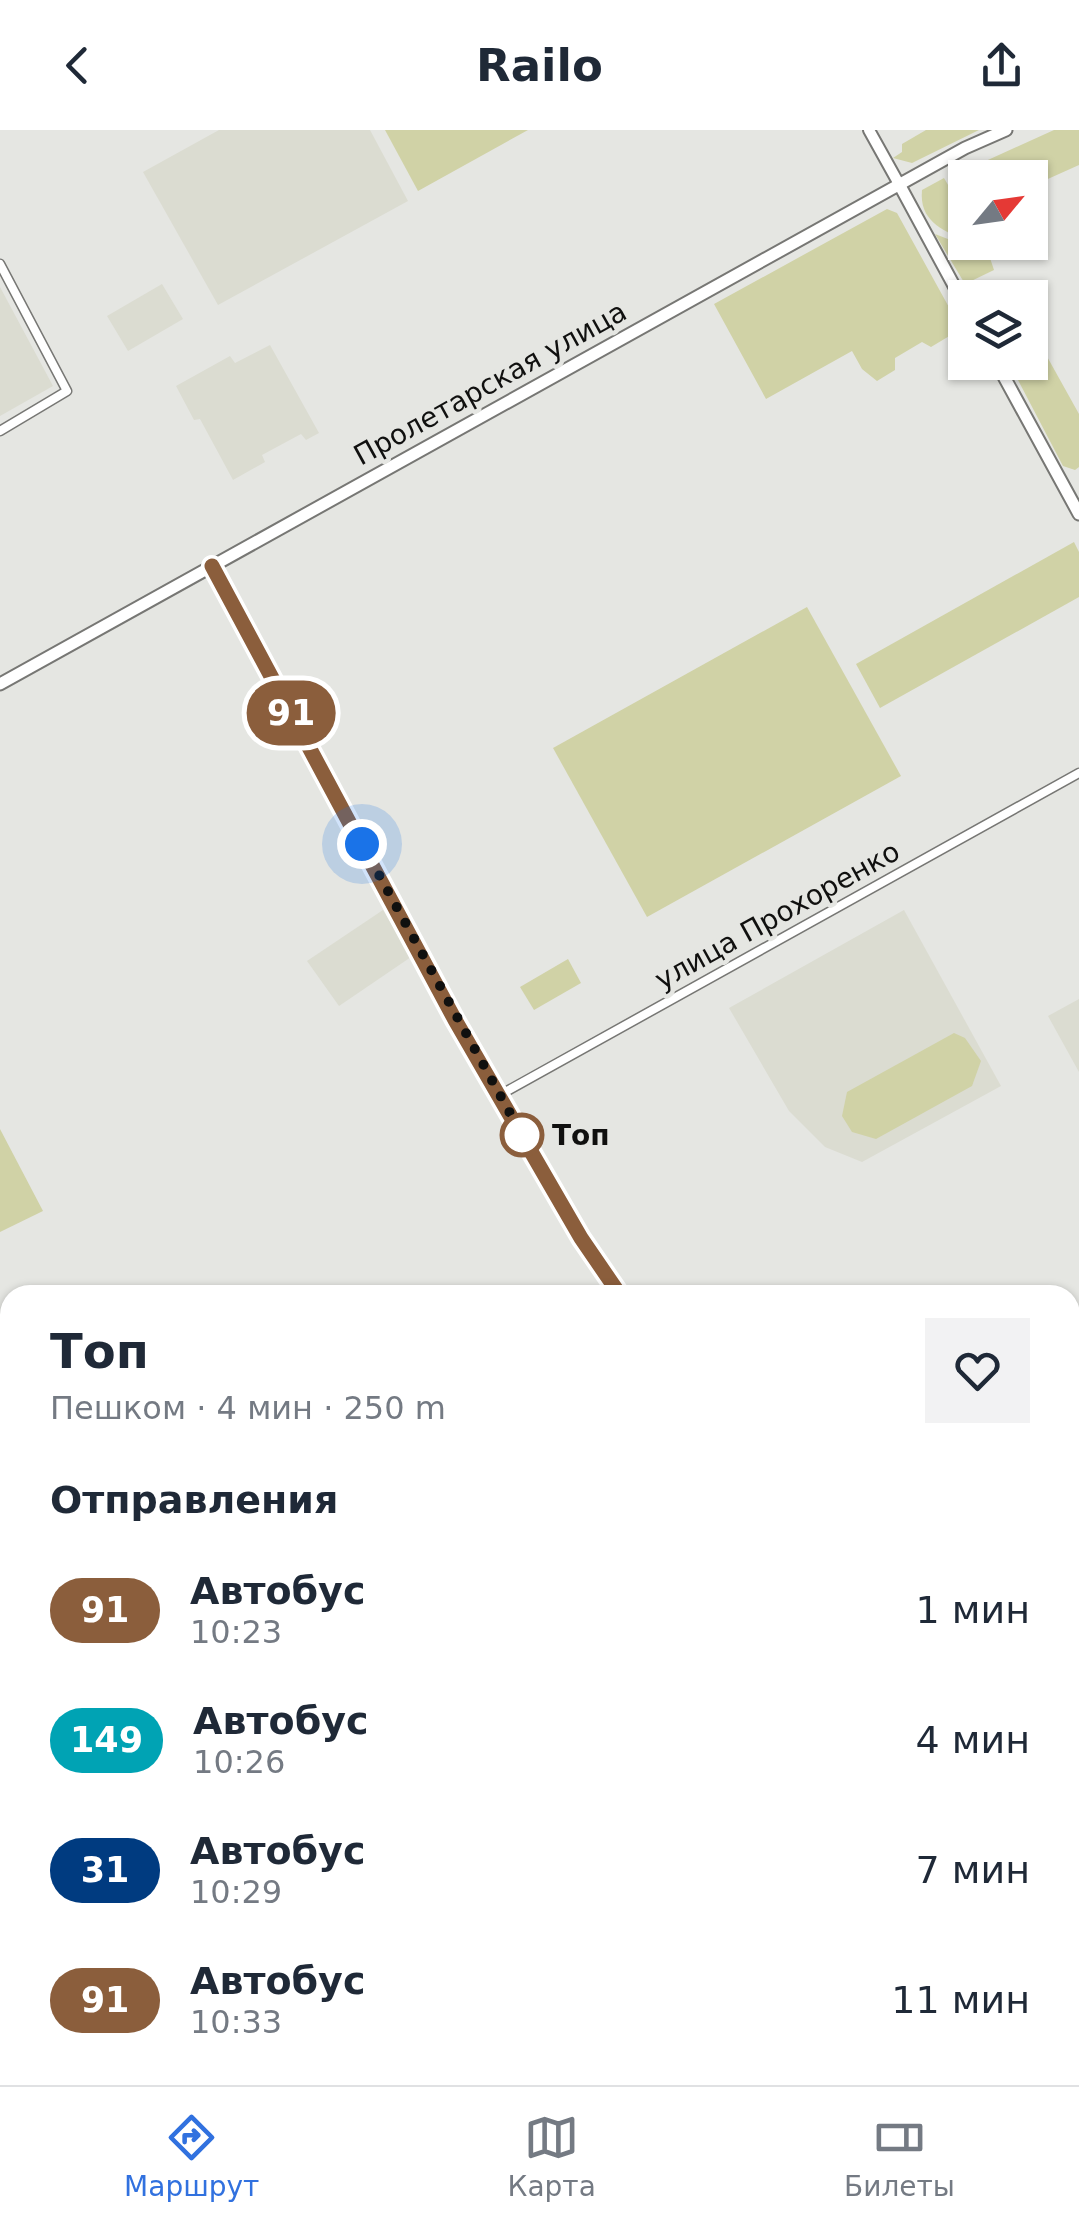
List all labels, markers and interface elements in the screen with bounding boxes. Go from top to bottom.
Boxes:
icon: back [50,38,105,93]
icon: share [974,38,1029,93]
text: Railo [476,39,603,92]
north arrow [948,160,1048,260]
map controls [948,160,1048,380]
button: layers [948,280,1048,380]
street label: Пролетарская улица [348,295,632,472]
line badge: 91 [246,680,336,746]
text: 91 [267,693,315,733]
your location [337,819,387,869]
street label: улица Прохоренко [649,834,905,996]
marker: Топ [501,1114,543,1156]
place label: Топ [552,1119,610,1152]
button: heart [925,1318,1030,1423]
text: Топ [50,1323,149,1379]
text: Пешком · 4 мин · 250 m [50,1389,446,1427]
text: Отправления [50,1478,338,1522]
text: Автобус [190,1569,365,1613]
text: 1 мин [916,1588,1030,1632]
text: 91 [81,1590,129,1630]
text: 10:23 [190,1613,282,1651]
text: Автобус [193,1699,368,1743]
text: 4 мин [916,1718,1030,1762]
text: 149 [70,1720,143,1760]
text: 10:26 [193,1743,285,1781]
text: Автобус [190,1829,365,1873]
text: 7 мин [916,1848,1030,1892]
text: 31 [81,1850,129,1890]
text: 10:29 [190,1873,282,1911]
text: Автобус [190,1959,365,2003]
text: 11 мин [891,1978,1030,2022]
text: 91 [81,1980,129,2020]
text: 10:33 [190,2003,282,2041]
tab: Маршрут [124,2110,259,2203]
tab: Карта [508,2110,596,2203]
tab: Билеты [844,2110,955,2203]

